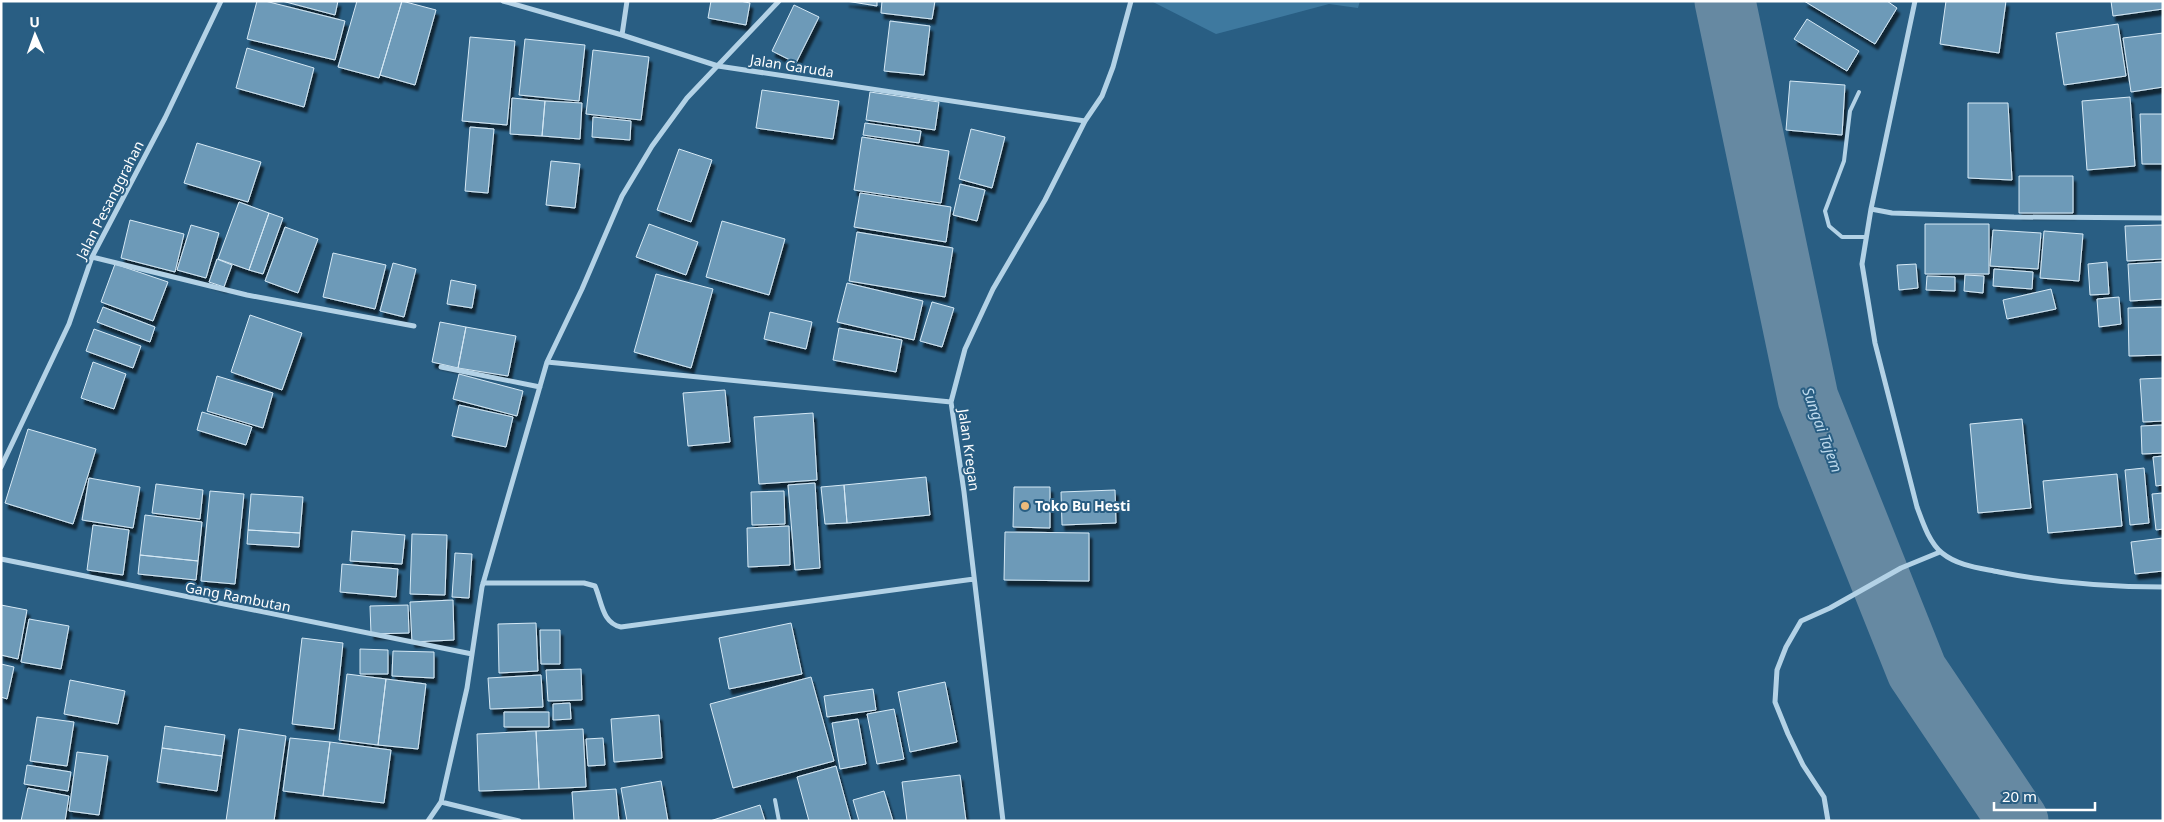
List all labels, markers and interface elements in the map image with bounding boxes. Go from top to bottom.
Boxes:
north arrow [10,10,60,60]
text: U [29,12,40,31]
street label: Jalan Garuda [747,49,835,81]
street label: Jalan Pesanggrahan [71,137,148,264]
water label: Sungai Tajem [1798,384,1848,475]
street label: Jalan Kregan [954,406,985,492]
place label: Toko Bu Hesti [1035,496,1130,515]
marker: Toko Bu Hesti [1019,500,1031,512]
street label: Gang Rambutan [184,577,293,616]
scale bar [1994,780,2095,812]
text: 20 m [2002,786,2037,806]

